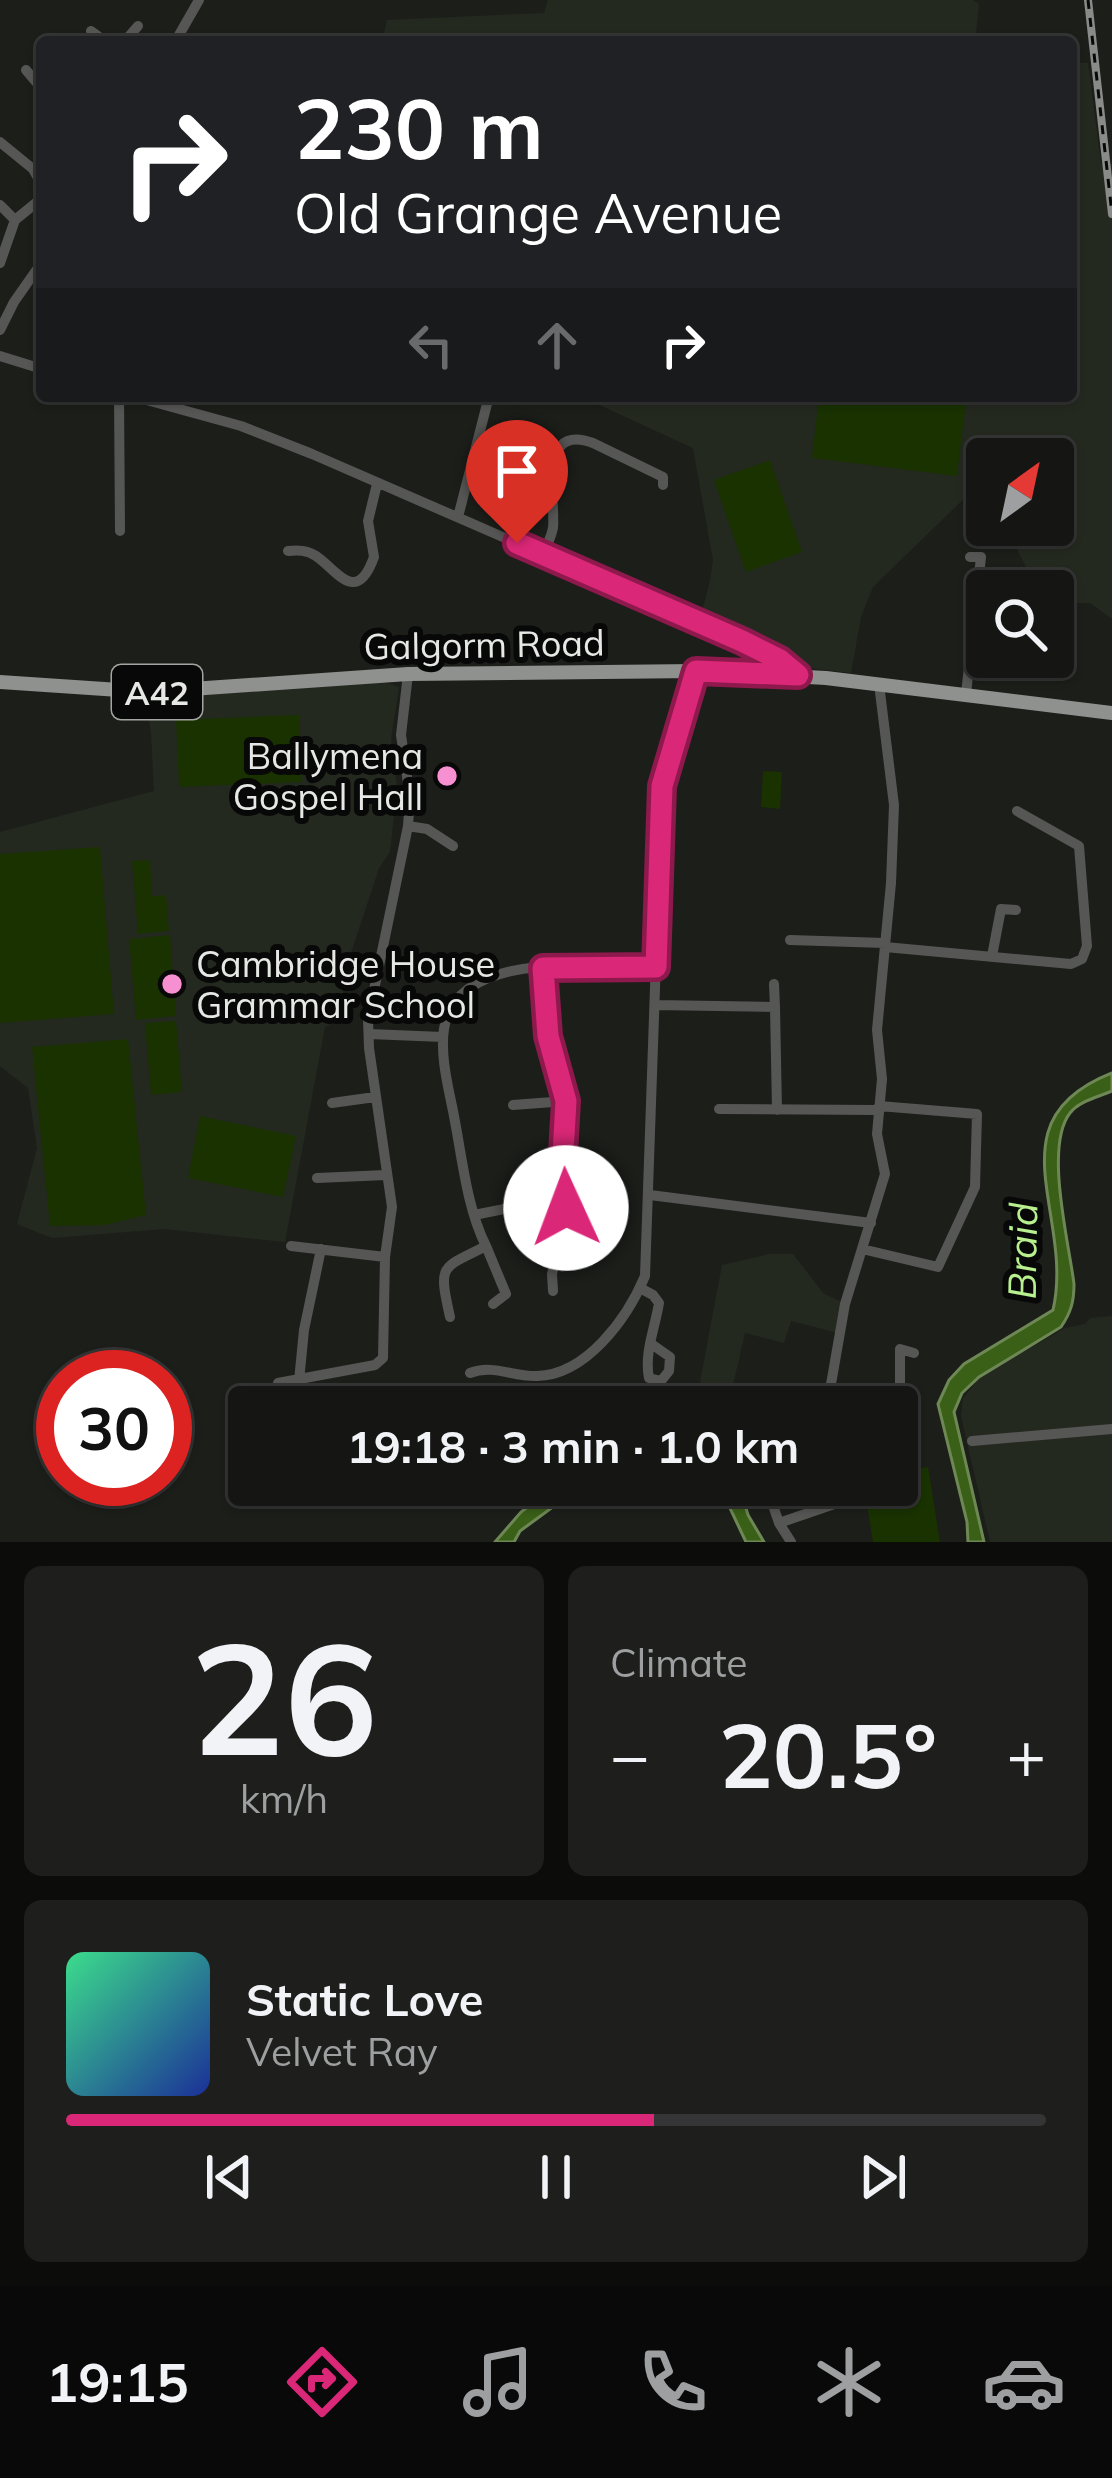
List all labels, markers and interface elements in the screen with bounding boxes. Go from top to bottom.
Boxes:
text: 230 m [294,75,544,180]
icon: right [96,84,252,240]
text: Old Grange Avenue [294,179,782,247]
icon: left [398,312,464,378]
icon: ahead [524,312,590,378]
icon: right [650,312,716,378]
pin [466,420,568,543]
icon: arrive [484,438,550,504]
north arrow [966,438,1074,546]
map controls [966,438,1074,678]
button: search [966,570,1074,678]
street label: Galgorm Road [363,619,605,669]
road number: A42 [112,665,202,719]
place label: Ballymena Gospel Hall [233,733,423,819]
marker: Ballymena Gospel Hall [434,763,460,789]
place label: Cambridge House Grammar School [196,941,495,1027]
marker: Cambridge House Grammar School [159,971,185,997]
position arrow [503,1145,629,1271]
water label: Braid [997,1202,1047,1300]
speed limit sign: 30 [36,1350,192,1506]
text: 19:18 · 3 min · 1.0 km [347,1418,799,1474]
text: 26 [190,1598,378,1794]
text: Climate [610,1638,748,1687]
text: 20.5° [719,1698,937,1811]
text: − [610,1713,650,1796]
text: + [1006,1713,1046,1796]
text: km/h [240,1774,328,1823]
text: Static Love [246,1971,483,2027]
text: Velvet Ray [246,2027,438,2076]
icon: previous [196,2144,262,2210]
icon: pause [523,2144,589,2210]
icon: next [850,2144,916,2210]
icon: directions [280,2340,364,2424]
icon: music [456,2340,540,2424]
icon: phone [631,2340,715,2424]
icon: climate [807,2340,891,2424]
icon: car [982,2340,1066,2424]
text: 19:15 [46,2348,189,2416]

